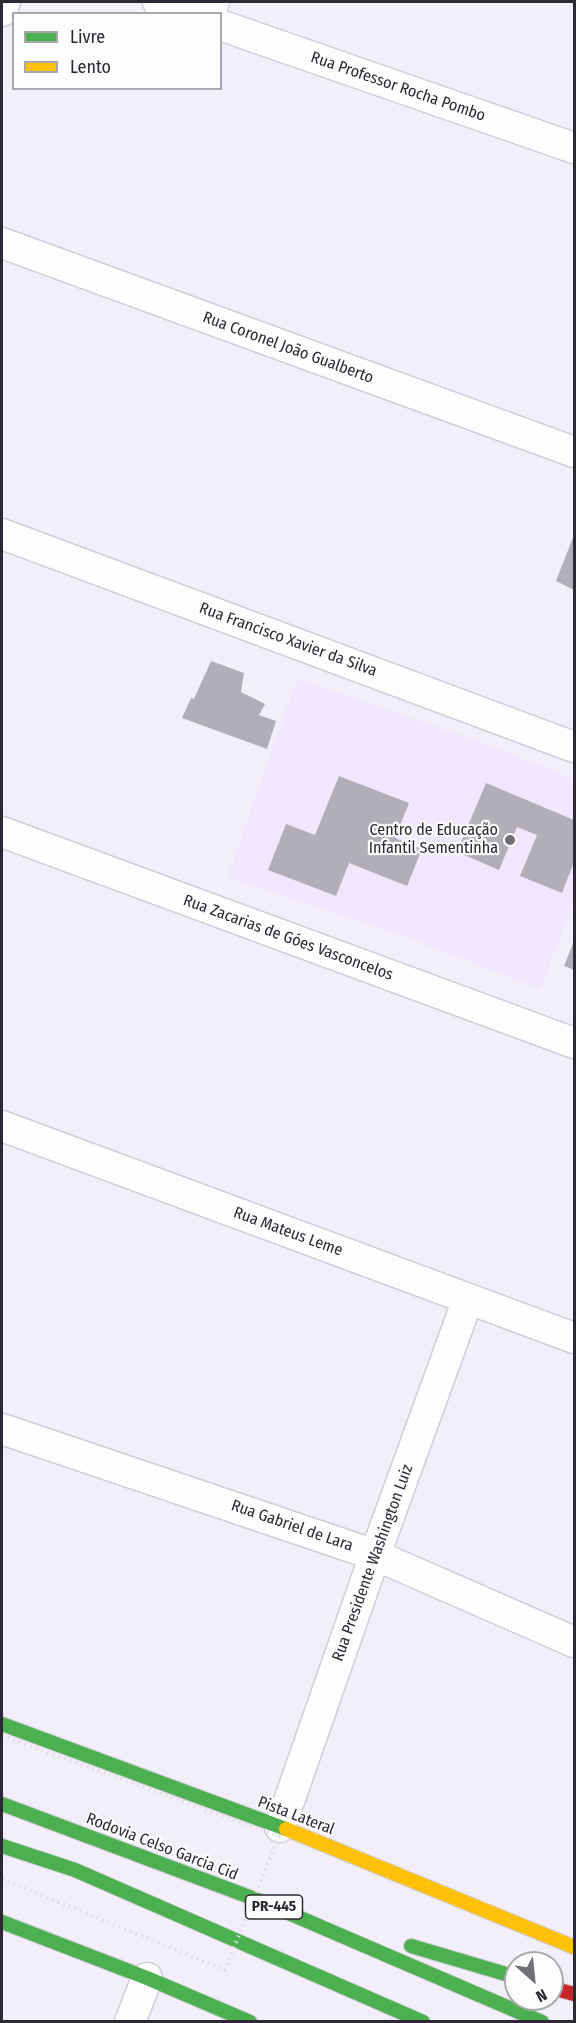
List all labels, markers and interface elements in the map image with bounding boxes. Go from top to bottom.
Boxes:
legend [12,12,222,90]
text: Livre [70,26,105,48]
street label: Rua Professor Rocha Pombo [308,48,488,126]
text: Lento [70,56,111,78]
street label: Rua Coronel João Gualberto [200,308,376,388]
street label: Rua Francisco Xavier da Silva [197,599,379,681]
place label: Centro de Educação Infantil Sementinha [369,821,498,859]
marker: Centro de Educação Infantil Sementinha [503,833,517,847]
street label: Rua Zacarias de Góes Vasconcelos [180,891,396,985]
street label: Rua Mateus Leme [231,1203,345,1261]
street label: Rua Presidente Washington Luiz [328,1462,418,1664]
street label: Rua Gabriel de Lara [229,1496,355,1556]
street label: Pista Lateral [255,1793,337,1839]
street label: Rodovia Celso Garcia Cid [83,1809,241,1885]
road number: PR-445 [246,1895,302,1919]
north arrow [504,1951,564,2011]
text: N [533,1985,550,2006]

